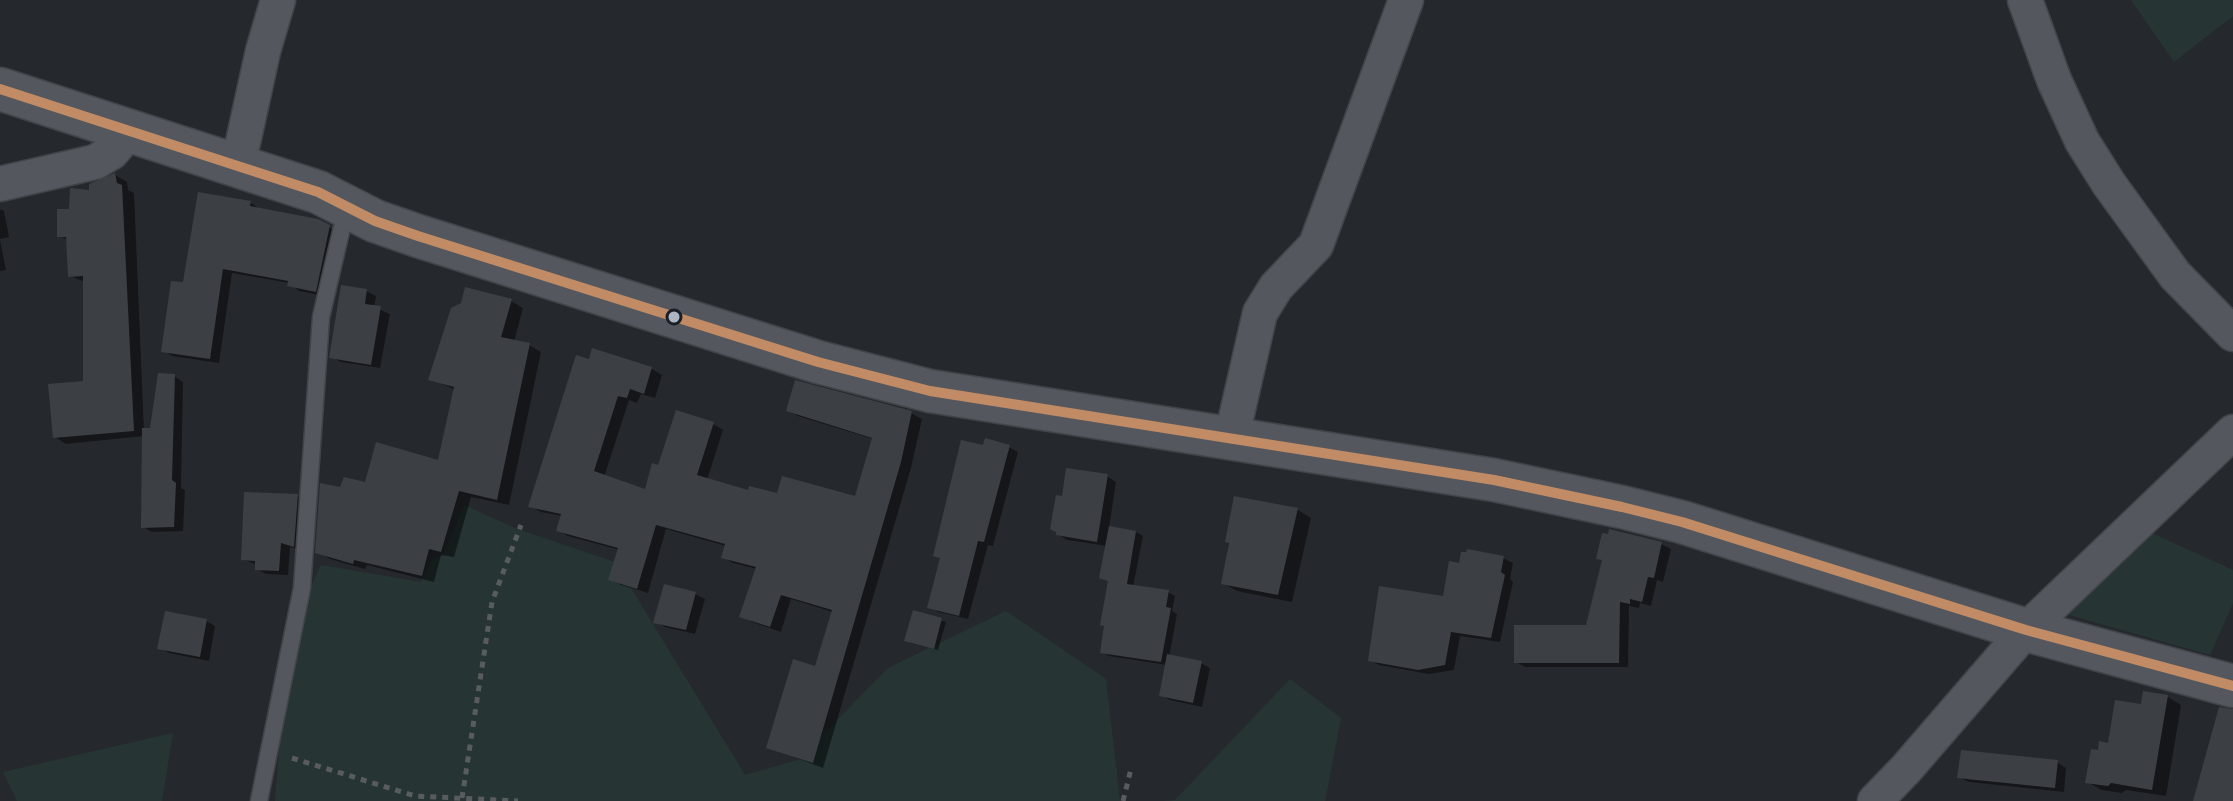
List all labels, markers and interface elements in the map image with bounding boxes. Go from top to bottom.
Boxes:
unlabelled marker [666,309,682,325]

